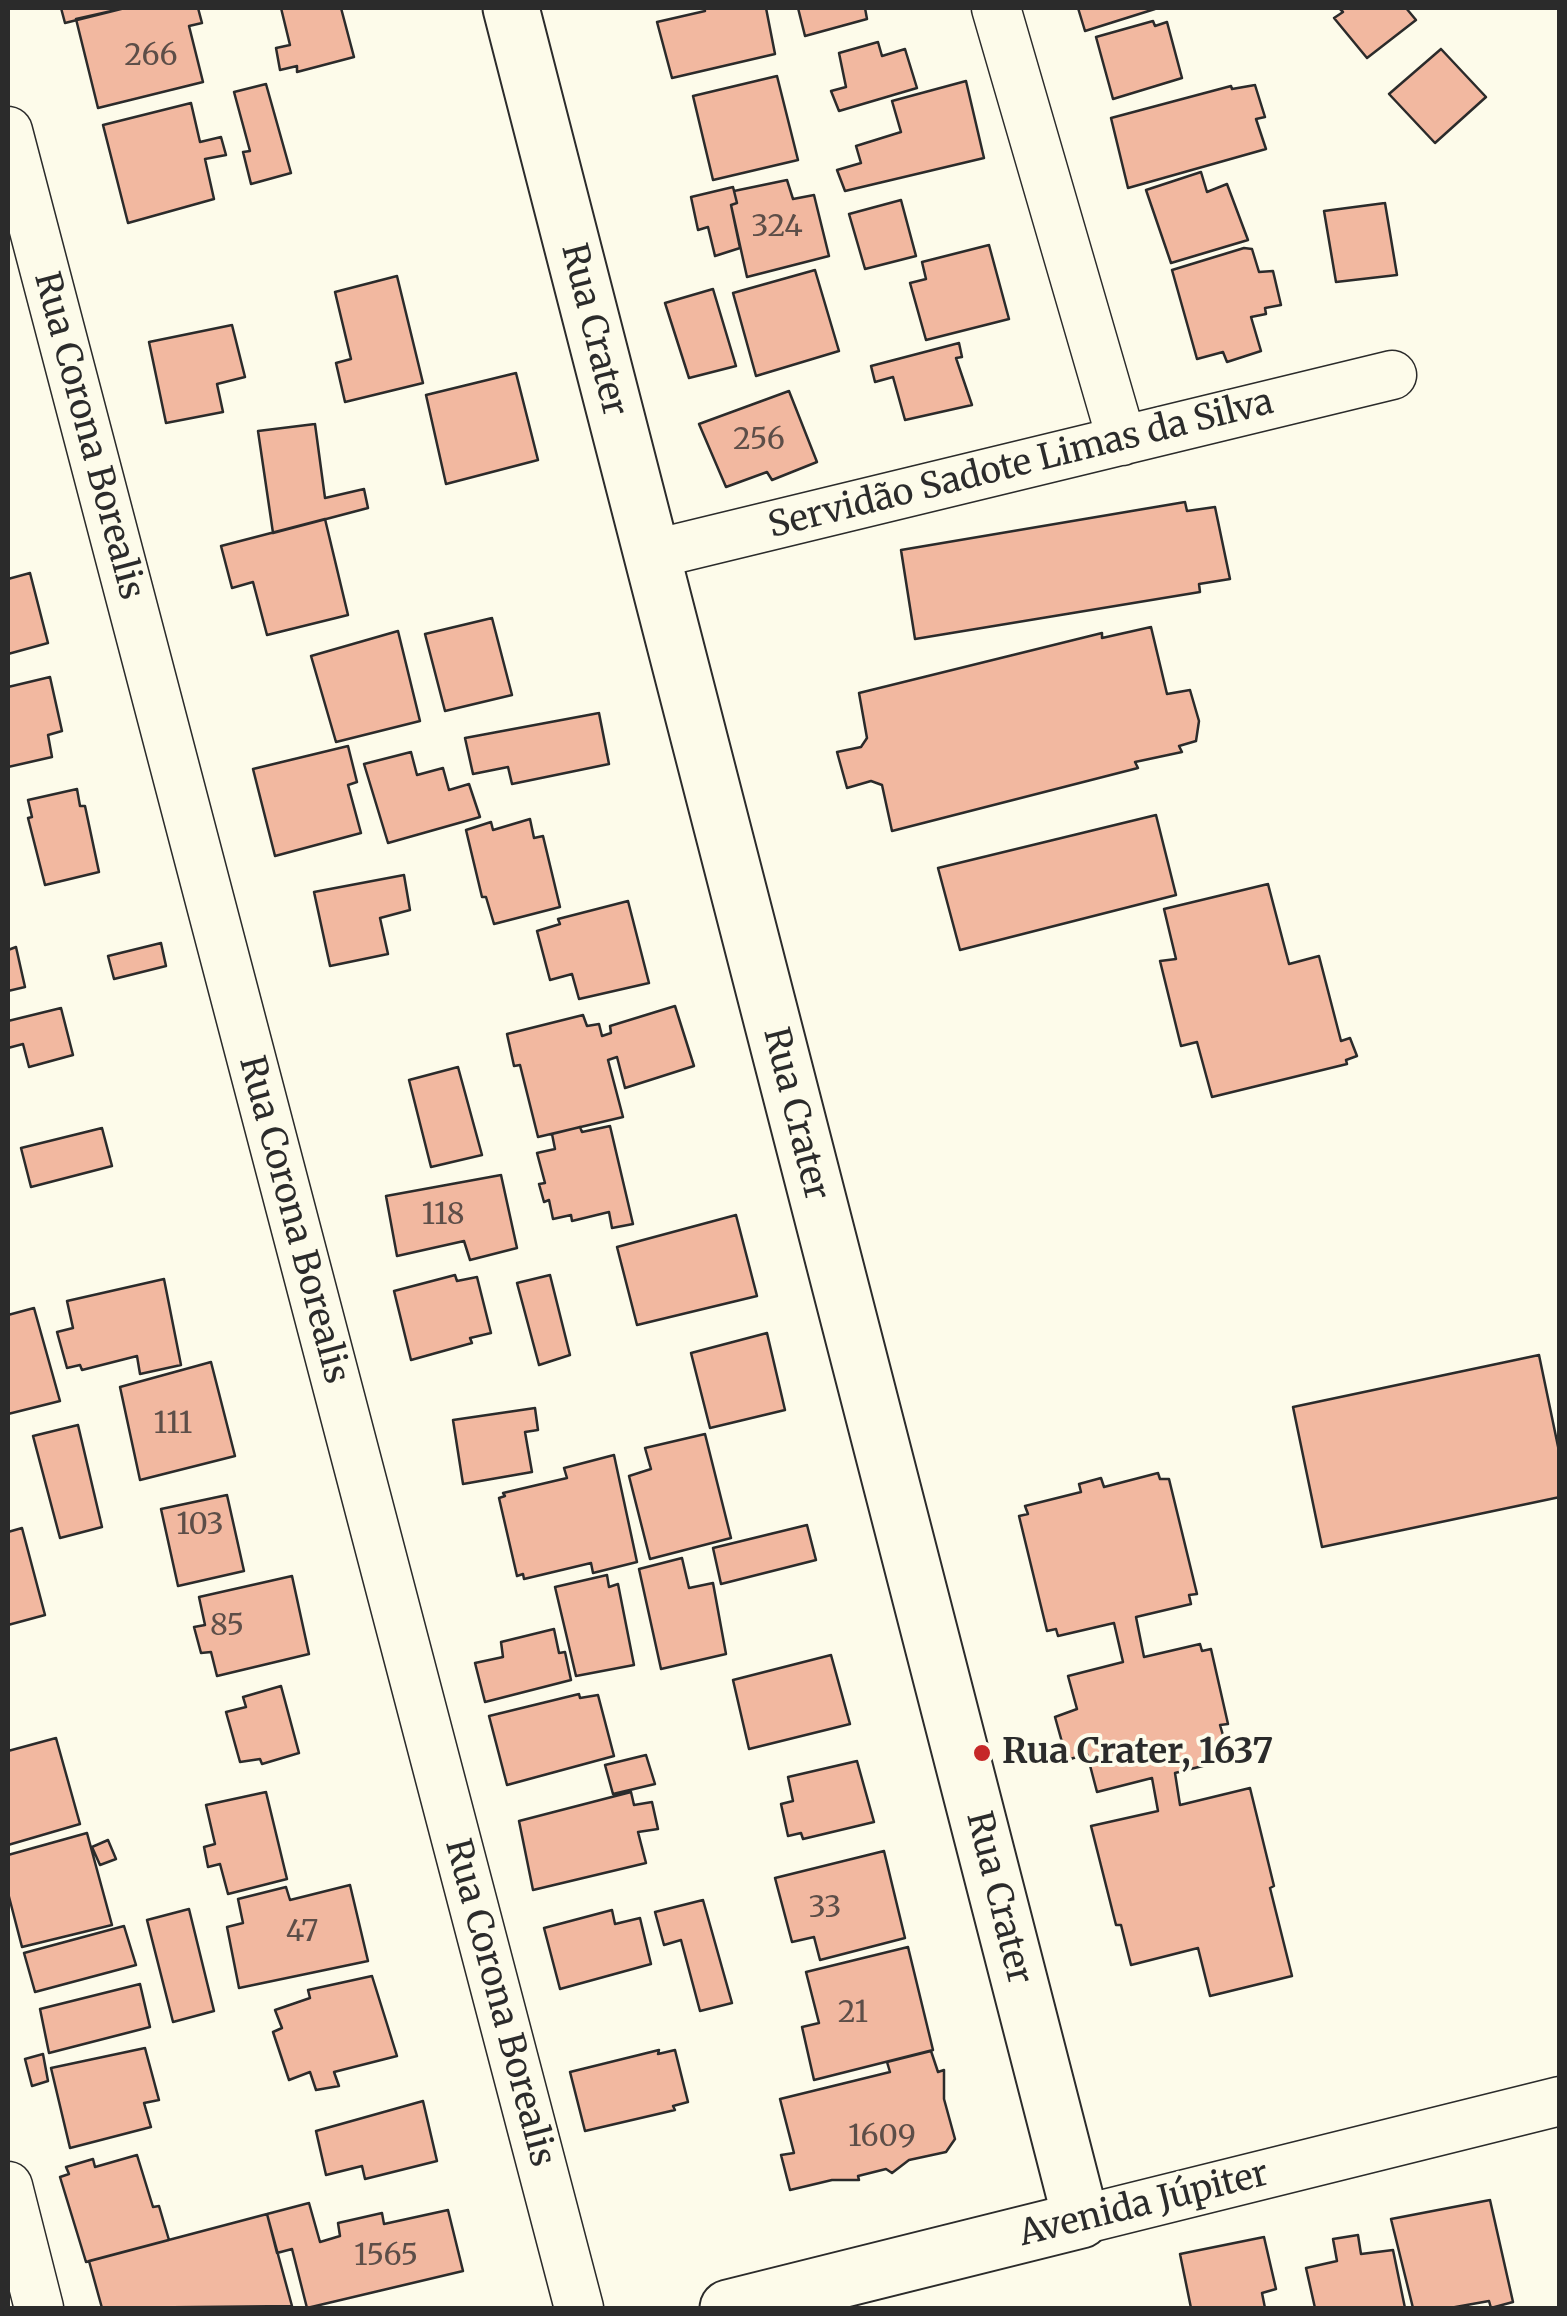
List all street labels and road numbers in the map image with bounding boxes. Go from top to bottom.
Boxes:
street label: Rua Crater [551,239,635,421]
street label: Rua Corona Borealis [24,268,152,604]
street label: Servidão Sadote Limas da Silva [764,382,1278,548]
street label: Rua Crater [753,1023,837,1205]
street label: Rua Corona Borealis [229,1052,357,1388]
street label: Rua Crater [956,1807,1040,1989]
street label: Rua Corona Borealis [435,1835,563,2171]
street label: Avenida Júpiter [1015,2154,1273,2256]

